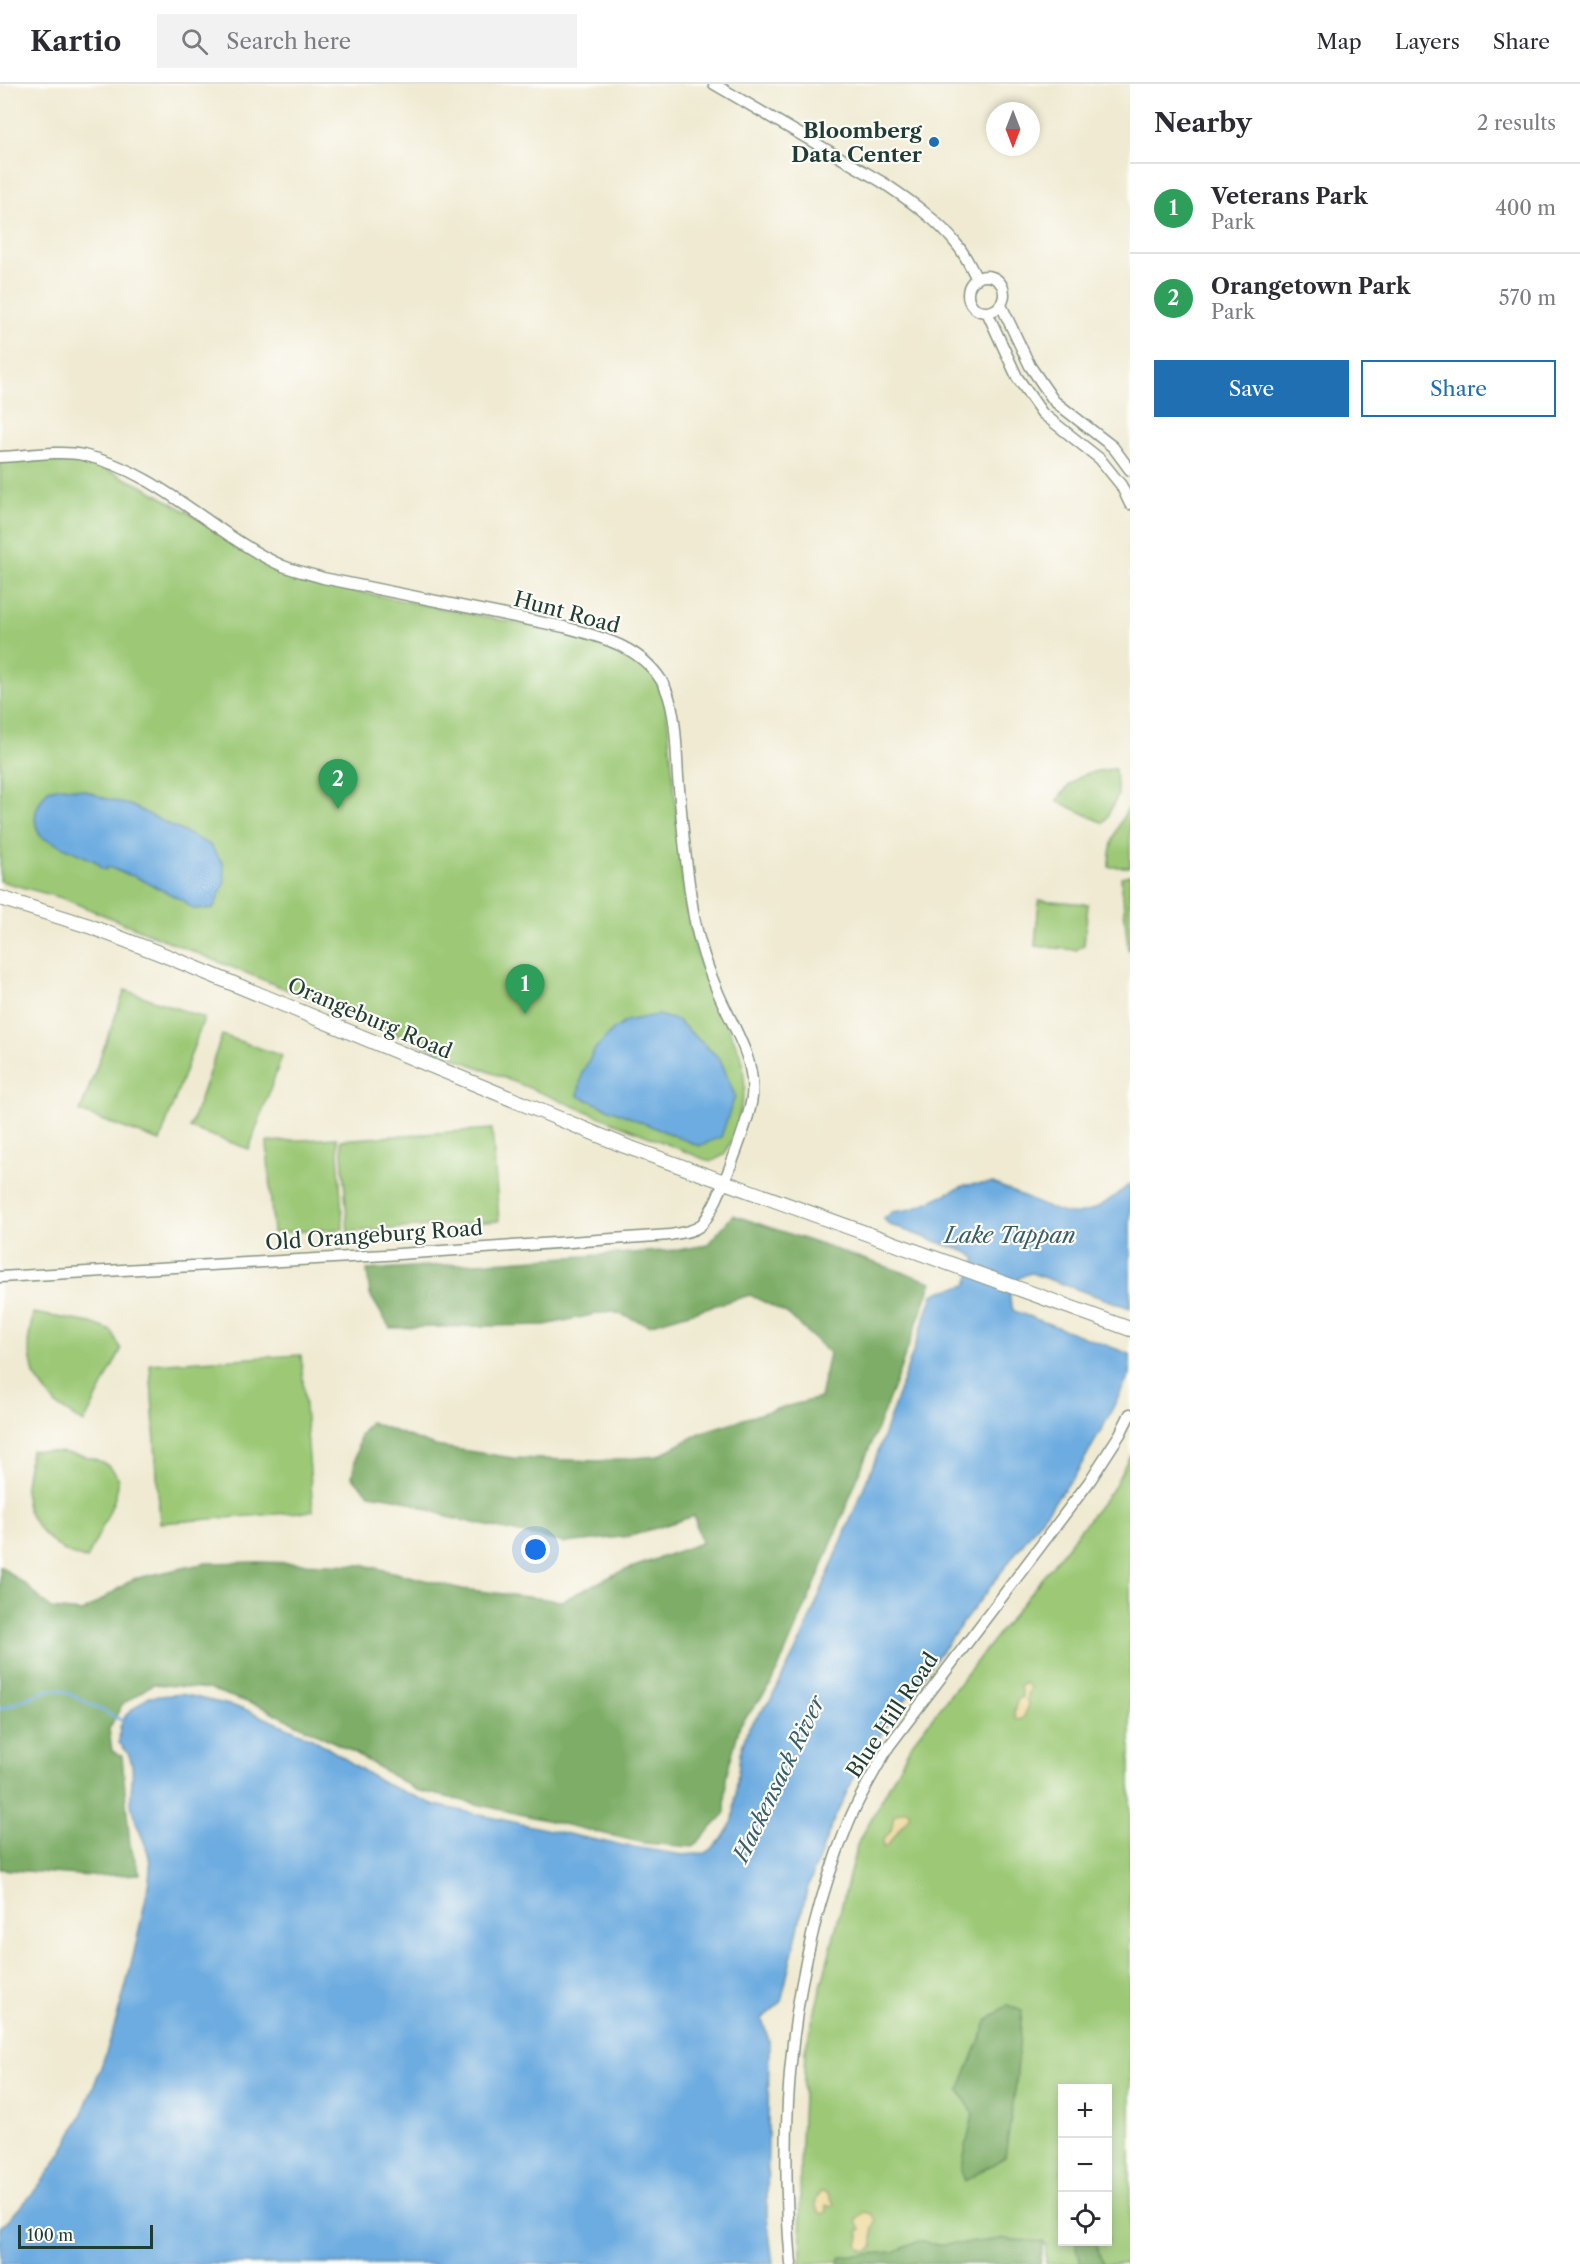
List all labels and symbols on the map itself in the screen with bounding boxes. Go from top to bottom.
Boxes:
north arrow [986,102,1040,156]
place label: Bloomberg Data Center [791,118,923,167]
marker: Bloomberg Data Center [927,135,941,149]
street label: Hunt Road [511,586,623,638]
pin: 2 [318,760,358,809]
pin: 1 [506,964,544,1014]
street label: Orangeburg Road [284,972,456,1064]
street label: Old Orangeburg Road [264,1215,484,1255]
water label: Lake Tappan [942,1222,1076,1249]
your location [521,1535,550,1564]
street label: Blue Hill Road [841,1648,943,1782]
water label: Hackensack River [726,1690,832,1868]
scale bar [18,2222,153,2250]

